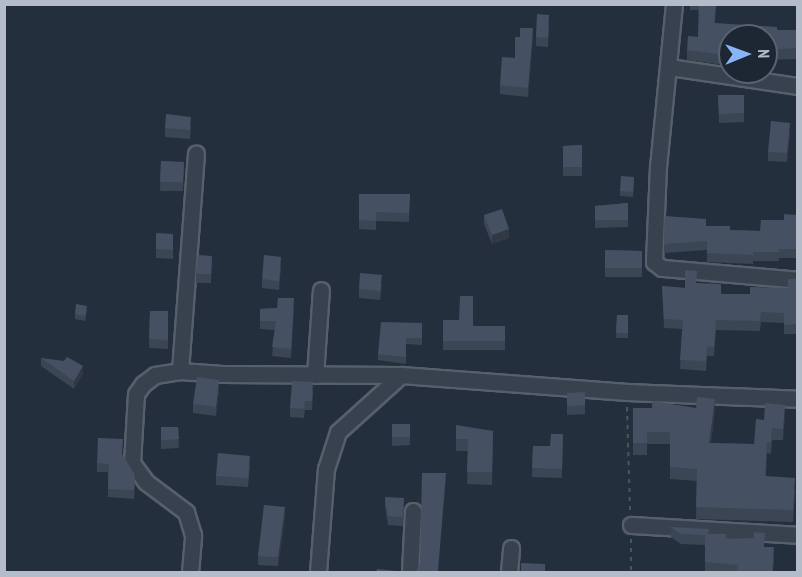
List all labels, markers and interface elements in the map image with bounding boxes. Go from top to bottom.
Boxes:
north arrow [718,24,778,84]
text: N [754,49,774,58]

